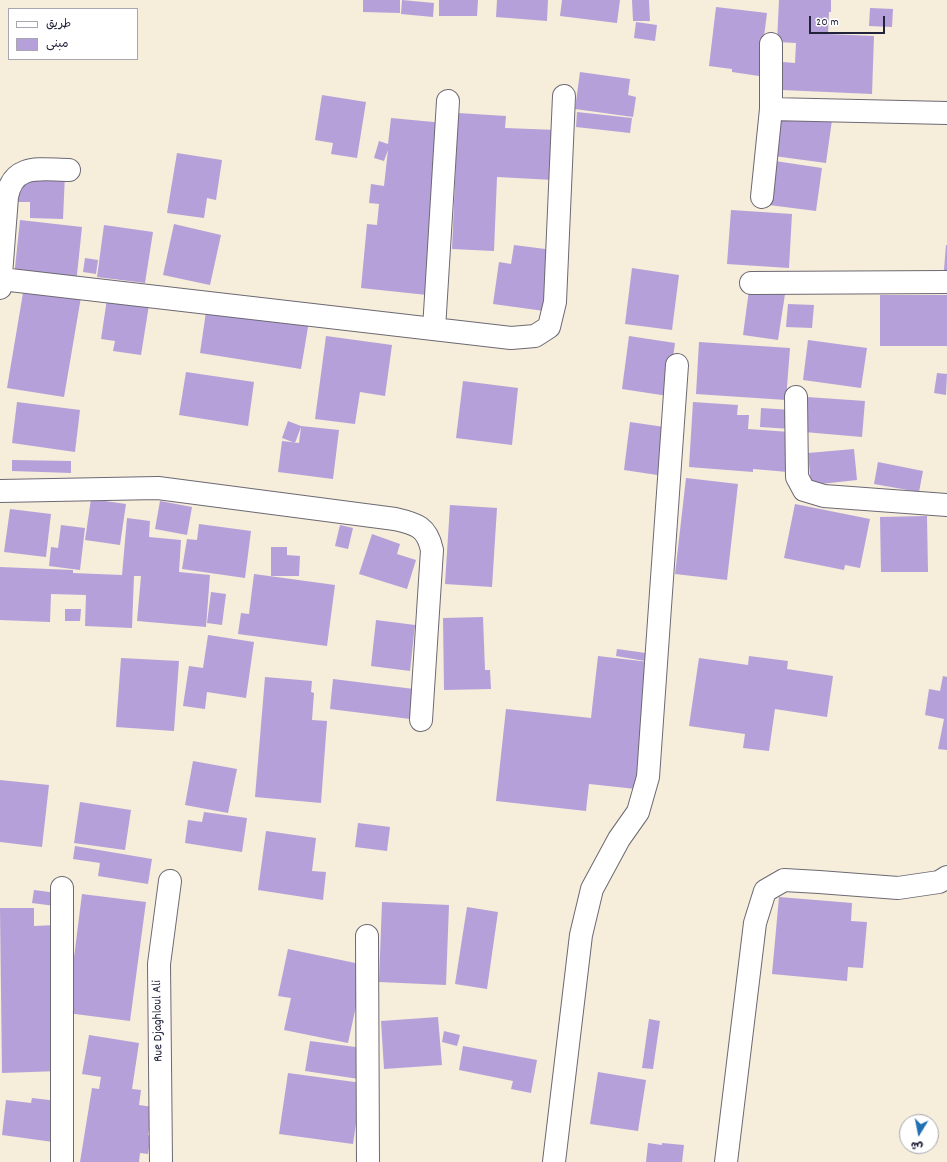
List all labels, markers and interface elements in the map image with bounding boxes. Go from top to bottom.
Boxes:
legend [8,8,138,60]
scale bar [811,8,887,34]
text: 20 m [816,14,839,31]
text: طريق [46,16,71,33]
text: مبنى [46,36,69,53]
street label: Rue Djaghloul Ali [150,980,168,1062]
north arrow [899,1114,939,1154]
text: ش [910,1136,924,1154]

